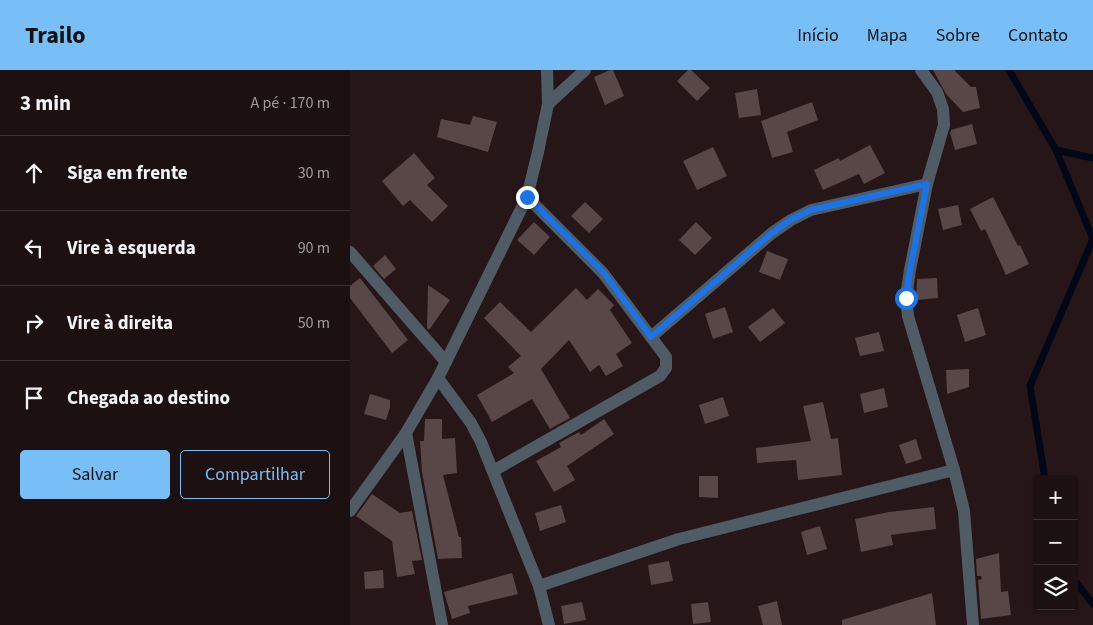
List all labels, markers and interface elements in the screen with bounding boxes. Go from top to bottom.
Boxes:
text: Trailo [25,18,86,53]
text: Início [797,23,839,48]
text: Mapa [867,23,908,48]
text: Sobre [936,23,980,48]
text: Contato [1008,23,1068,48]
text: 3 min [20,88,71,118]
text: A pé · 170 m [251,92,330,114]
icon: ahead [20,159,48,187]
text: Siga em frente [67,160,188,187]
text: 30 m [298,162,330,184]
route end [516,186,539,209]
icon: left [20,234,48,262]
text: Vire à esquerda [67,235,196,262]
text: 90 m [298,237,330,259]
route start [895,287,918,310]
icon: right [20,309,48,337]
text: Vire à direita [67,310,173,337]
text: 50 m [298,312,330,334]
icon: arrive [20,384,48,412]
text: Chegada ao destino [67,385,230,412]
button: Salvar [20,450,170,499]
button: Compartilhar [180,450,330,499]
map controls [1033,475,1078,610]
button: + [1033,475,1078,520]
button: − [1033,520,1078,565]
button: layers [1033,565,1078,610]

